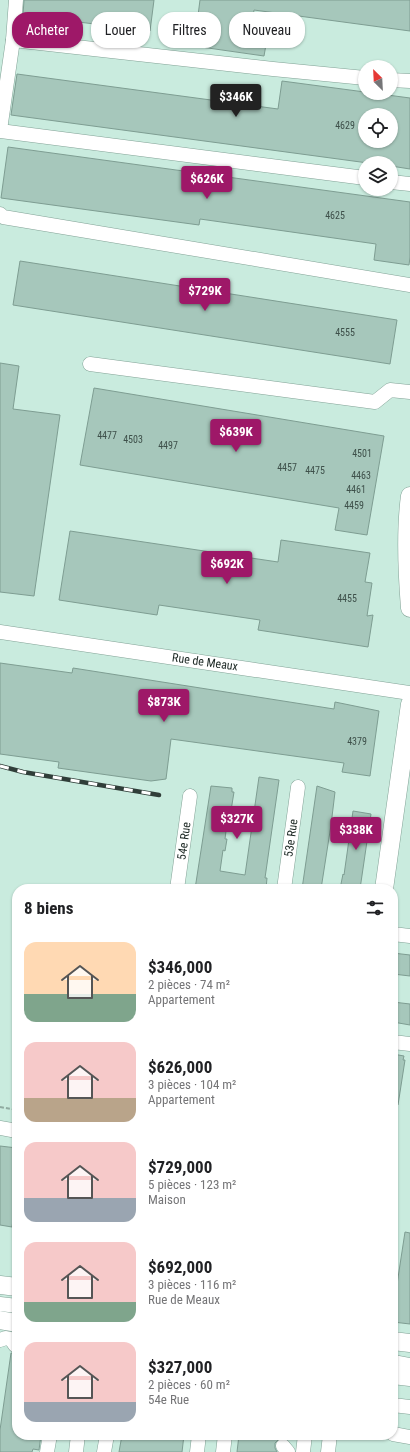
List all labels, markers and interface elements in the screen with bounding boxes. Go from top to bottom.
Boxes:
chip: Acheter [12,12,83,48]
chip: Louer [91,12,150,48]
chip: Filtres [158,12,221,48]
chip: Nouveau [229,12,305,48]
north arrow [358,60,398,100]
map controls [358,60,398,196]
pin: $346K [208,84,264,118]
text: $346K [219,89,253,104]
button: locate [358,108,398,148]
house number: 4629 [335,120,355,131]
button: layers [358,156,398,196]
pin: $626K [179,166,235,200]
text: $626K [190,171,224,186]
house number: 4625 [325,210,345,221]
pin: $729K [177,278,233,312]
text: $729K [188,283,222,298]
house number: 4555 [335,327,355,338]
pin: $639K [208,419,264,453]
text: $639K [219,424,253,439]
house number: 4477 [97,430,117,441]
house number: 4503 [123,434,143,445]
house number: 4497 [158,440,178,451]
house number: 4501 [352,448,372,459]
house number: 4457 [277,462,297,473]
house number: 4475 [305,465,325,476]
house number: 4463 [351,470,371,481]
house number: 4461 [346,484,366,495]
house number: 4459 [344,500,364,511]
pin: $692K [199,551,255,585]
text: $692K [210,556,244,571]
house number: 4455 [337,593,357,604]
street label: Rue de Meaux [171,650,239,674]
pin: $873K [136,689,192,723]
text: $873K [147,694,181,709]
house number: 4379 [347,736,367,747]
pin: $327K [209,806,265,840]
text: $327K [220,811,254,826]
pin: $338K [328,817,384,851]
street label: 53e Rue [281,818,301,858]
street label: 54e Rue [174,821,194,861]
text: $338K [339,822,373,837]
icon: filters [364,897,386,919]
text: 8 biens [24,898,73,918]
text: $346,000 [148,957,212,977]
icon: home [56,958,104,1006]
text: 2 pièces · 74 m² [148,977,230,992]
text: Appartement [148,992,215,1007]
text: $626,000 [148,1057,212,1077]
icon: home [56,1058,104,1106]
text: 3 pièces · 104 m² [148,1077,236,1092]
text: Appartement [148,1092,215,1107]
text: $729,000 [148,1157,212,1177]
icon: home [56,1158,104,1206]
text: 5 pièces · 123 m² [148,1177,236,1192]
text: Maison [148,1192,186,1207]
text: $692,000 [148,1257,212,1277]
icon: home [56,1258,104,1306]
text: 3 pièces · 116 m² [148,1277,236,1292]
text: Rue de Meaux [148,1292,220,1307]
text: $327,000 [148,1357,212,1377]
icon: home [56,1358,104,1406]
text: 2 pièces · 60 m² [148,1377,230,1392]
text: 54e Rue [148,1392,189,1407]

